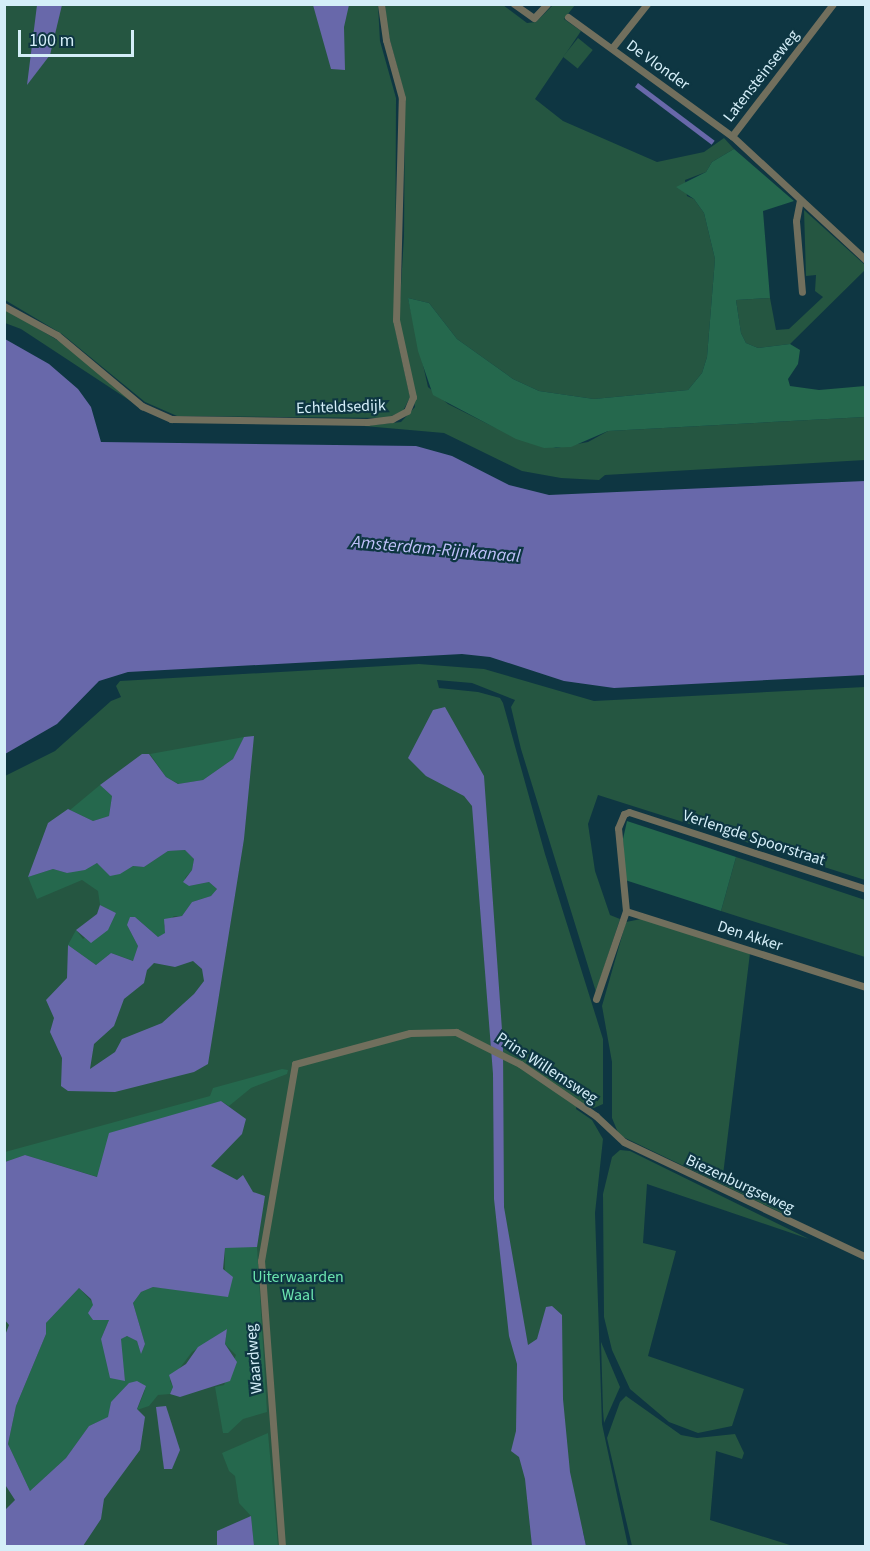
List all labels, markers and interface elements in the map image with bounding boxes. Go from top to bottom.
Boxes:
scale bar [21,18,136,56]
street label: Latensteinseweg [719,26,803,126]
text: 100 m [29,28,74,53]
street label: De Vlonder [623,36,693,94]
street label: Echteldsedijk [296,396,386,418]
water label: Amsterdam-Rijnkanaal [351,532,521,568]
street label: Verlengde Spoorstraat [680,806,828,870]
street label: Den Akker [715,916,785,956]
street label: Prins Willemsweg [493,1028,601,1108]
street label: Biezenburgseweg [683,1150,797,1218]
park label: Uiterwaarden Waal [252,1267,344,1305]
street label: Waardweg [241,1323,267,1395]

